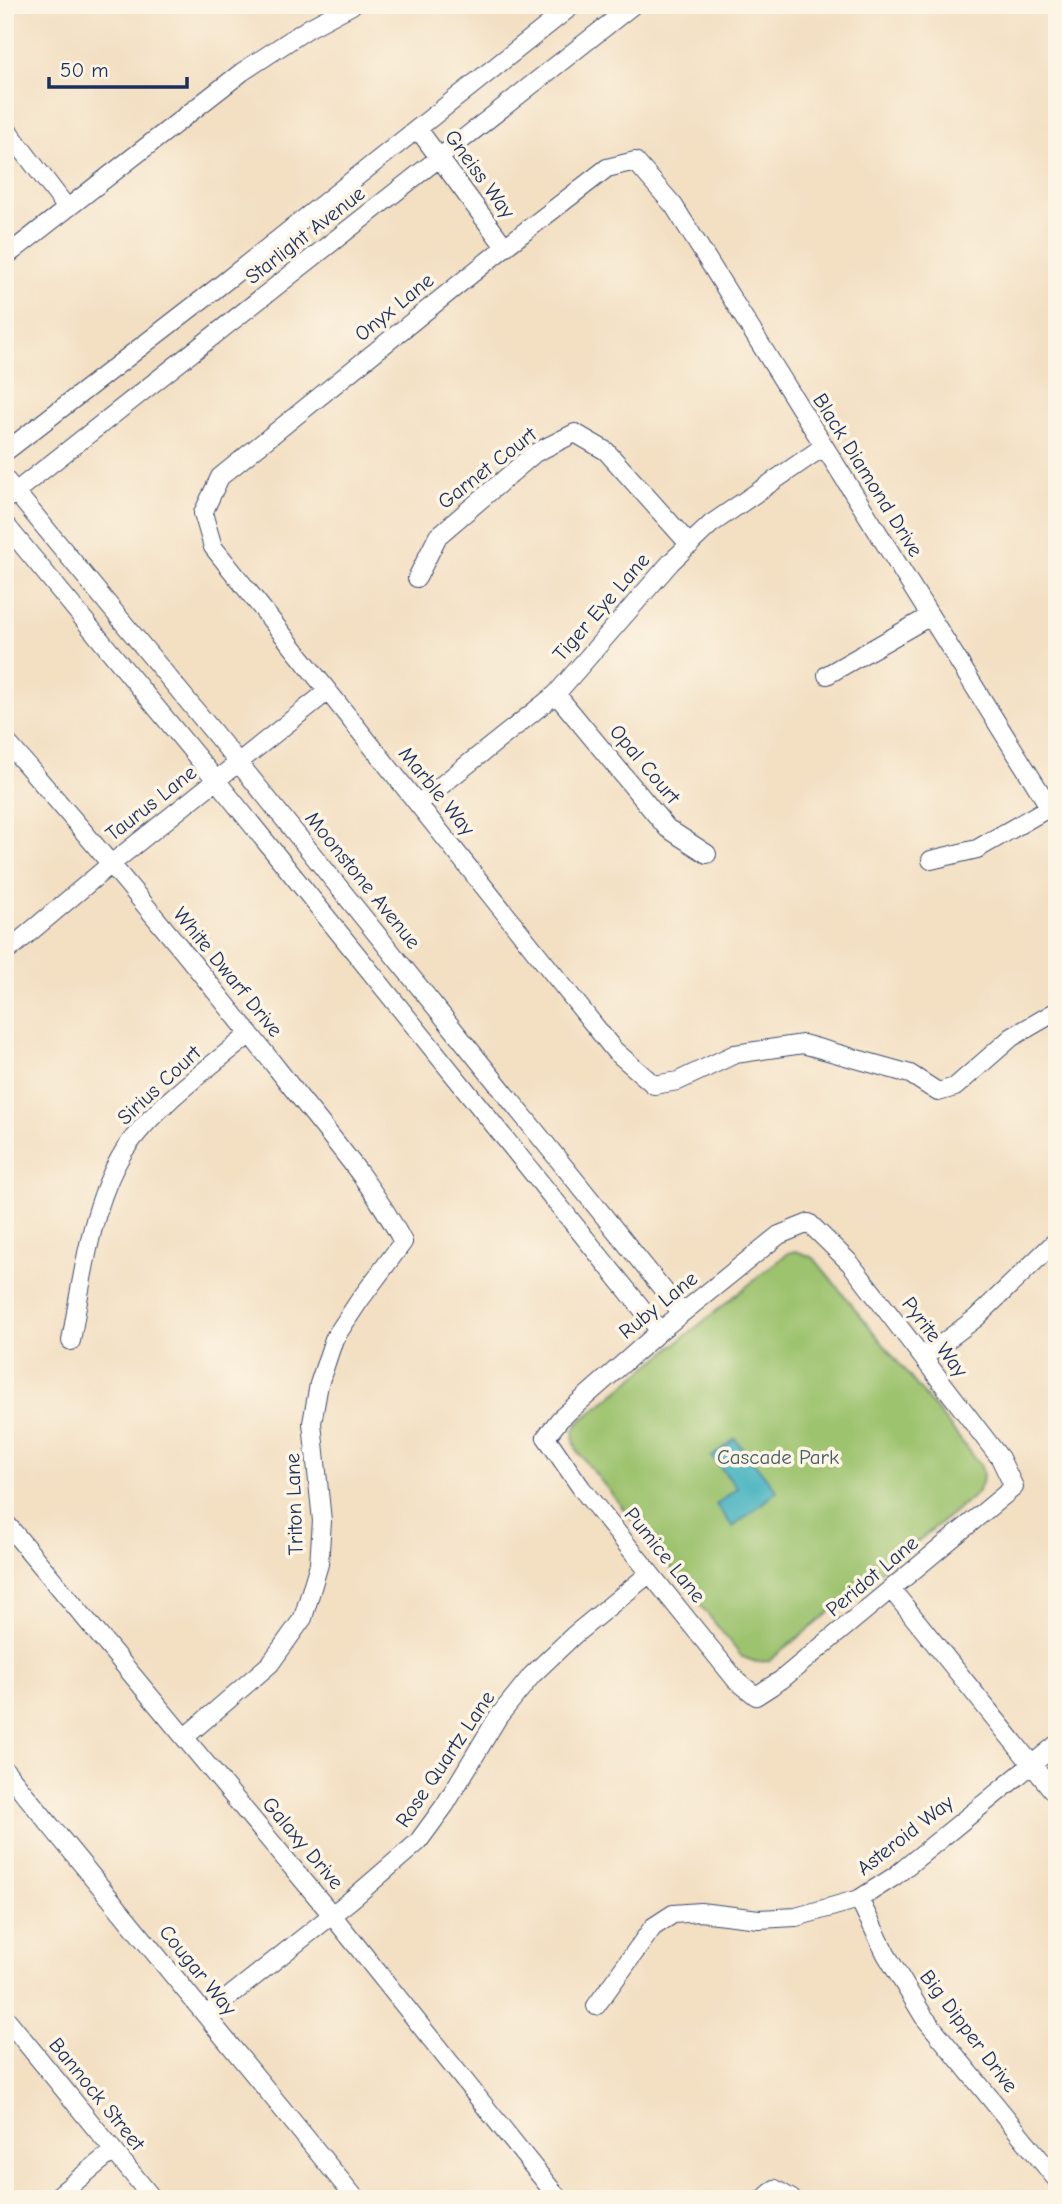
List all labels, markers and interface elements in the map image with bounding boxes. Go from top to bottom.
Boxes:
scale bar [49,46,187,90]
text: 50 m [60,58,109,82]
street label: Gneiss Way [440,125,520,223]
street label: Starlight Avenue [241,181,369,289]
street label: Onyx Lane [350,268,438,346]
street label: Black Diamond Drive [808,389,928,561]
street label: Garnet Court [433,421,542,514]
street label: Tiger Eye Lane [548,548,654,666]
street label: Opal Court [605,719,686,809]
street label: Marble Way [394,742,480,841]
street label: Taurus Lane [101,760,201,846]
street label: Moonstone Avenue [300,806,426,954]
street label: White Dwarf Drive [168,902,288,1042]
street label: Sirius Court [112,1040,206,1130]
street label: Ruby Lane [614,1266,702,1344]
street label: Pyrite Way [897,1292,973,1382]
park label: Cascade Park [717,1445,839,1469]
street label: Triton Lane [280,1452,308,1556]
street label: Pumice Lane [619,1503,711,1607]
street label: Peridot Lane [821,1531,923,1621]
street label: Rose Quartz Lane [390,1686,500,1832]
street label: Asteroid Way [852,1790,959,1880]
street label: Galaxy Drive [258,1792,348,1894]
street label: Cougar Way [154,1920,242,2020]
street label: Big Dipper Drive [915,1965,1023,2097]
street label: Bannock Street [44,2033,150,2156]

